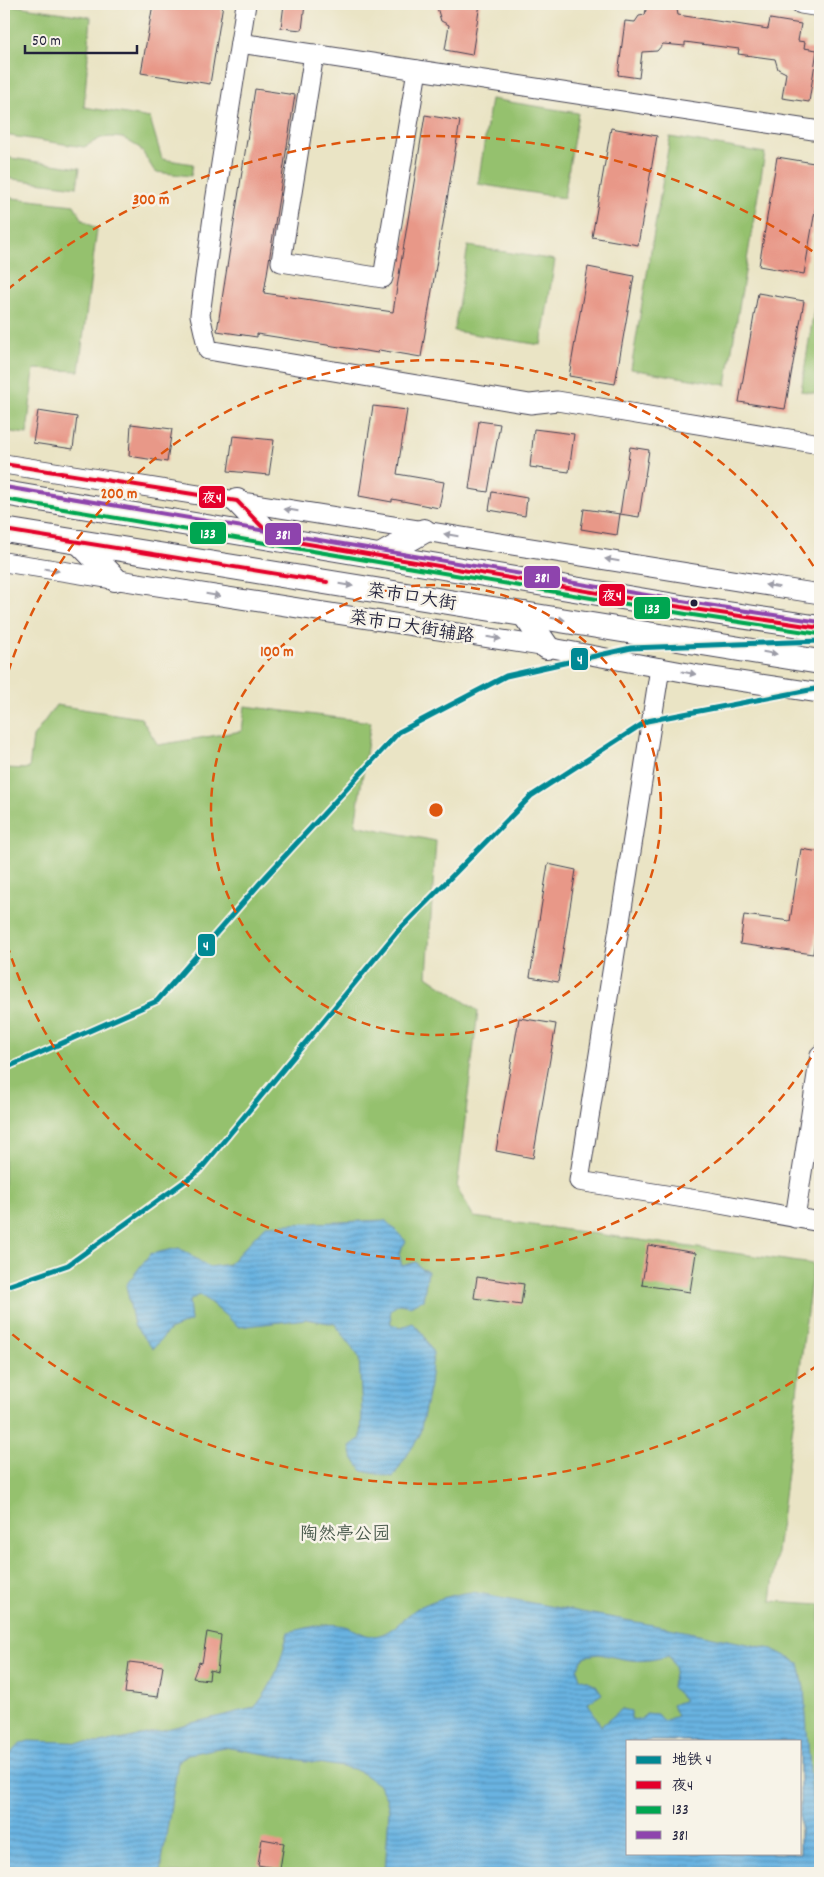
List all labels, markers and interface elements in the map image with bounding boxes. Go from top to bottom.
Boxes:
scale bar [25,22,138,54]
text: 50 m [32,31,61,53]
text: 300 m [133,190,169,212]
text: 200 m [101,484,137,506]
line badge: 夜4 [198,485,226,509]
text: 夜4 [202,489,222,509]
one-way arrow [282,505,298,513]
line badge: 133 [189,521,227,545]
line badge: 381 [264,522,302,546]
text: 133 [200,525,216,545]
text: 381 [276,526,290,546]
one-way arrow [443,531,459,539]
one-way arrow [603,556,619,564]
line badge: 381 [523,565,561,589]
one-way arrow [44,566,60,574]
text: 381 [535,569,549,589]
street label: 菜市口大街 [365,579,458,618]
one-way arrow [338,581,354,589]
one-way arrow [764,582,780,590]
line badge: 夜4 [598,583,626,607]
text: 夜4 [602,587,622,607]
one-way arrow [205,591,221,599]
line badge: 133 [633,596,671,620]
unlabelled marker [689,598,699,608]
text: 133 [644,600,660,620]
street label: 菜市口大街辅路 [347,606,476,651]
one-way arrow [550,615,566,623]
one-way arrow [486,635,502,643]
text: 100 m [260,642,294,664]
line badge: 4 [570,647,589,671]
one-way arrow [763,650,779,658]
text: 4 [577,651,583,671]
one-way arrow [681,670,697,678]
centre of rings [427,801,445,819]
line badge: 4 [197,933,216,957]
text: 4 [203,937,209,957]
park label: 陶然亭公园 [300,1523,390,1548]
legend [626,1740,802,1854]
text: 地铁 4 [672,1750,712,1772]
text: 夜4 [672,1776,693,1798]
text: 133 [672,1800,689,1822]
text: 381 [672,1826,688,1848]

